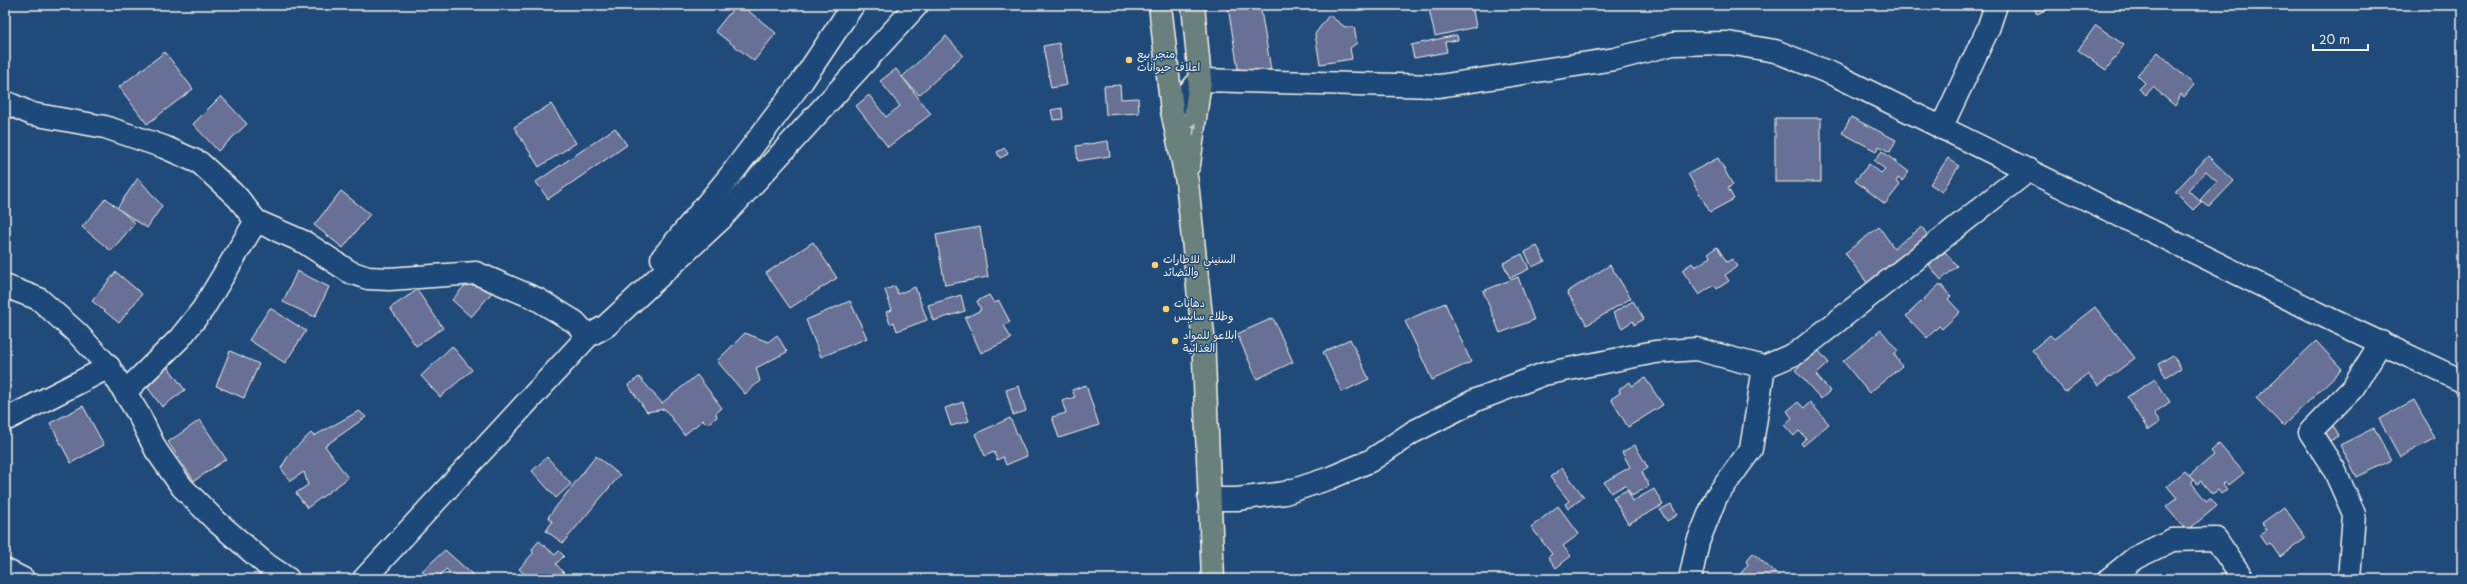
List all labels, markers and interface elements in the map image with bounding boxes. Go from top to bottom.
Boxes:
scale bar [2313,26,2368,52]
text: 20 m [2319,30,2350,48]
place label: متجر بيع اعلاف حيوانات [1137,45,1200,75]
marker: متجر بيع اعلاف حيوانات [1124,55,1134,65]
one-way arrow [1191,123,1197,135]
place label: السنيني للاطارات والنضائد [1163,250,1236,280]
marker: السنيني للاطارات والنضائد [1150,260,1160,270]
place label: دهانات وطلاء سايبس [1174,294,1234,324]
marker: دهانات وطلاء سايبس [1161,304,1171,314]
place label: ابلاعو للمواد الغذائية [1183,326,1237,356]
marker: ابلاعو للمواد الغذائية [1170,336,1180,346]

